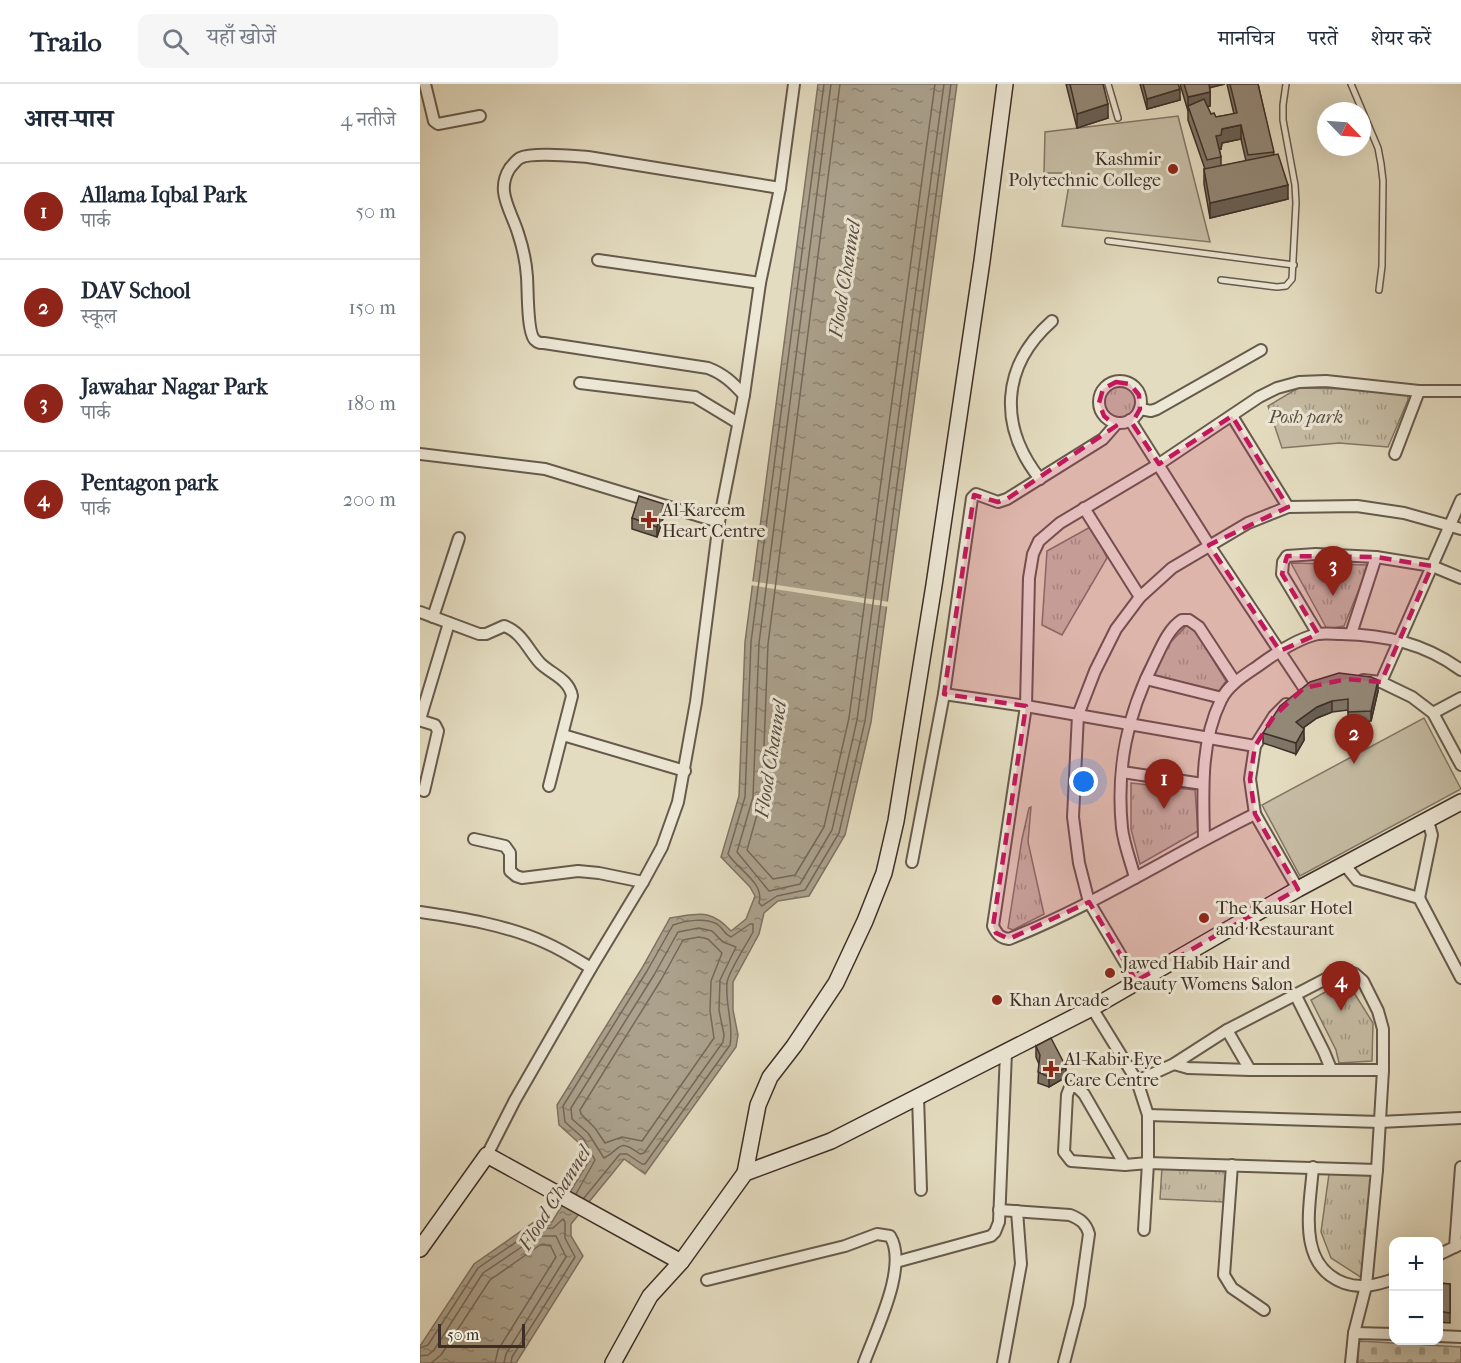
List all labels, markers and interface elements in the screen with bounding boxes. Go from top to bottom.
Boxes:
search box [138,14,558,68]
text: यहाँ खोजें [207,24,276,50]
text: Trailo [30,25,102,58]
icon: search [159,25,192,58]
text: मानचित्र [1218,26,1275,50]
text: परतें [1308,26,1338,50]
text: शेयर करें [1371,26,1431,50]
north arrow [1317,102,1371,156]
text: आस-पास [24,103,113,134]
text: 4 नतीजे [341,108,396,131]
place label: Kashmir Polytechnic College [1008,149,1161,191]
marker: Kashmir Polytechnic College [1166,162,1180,176]
text: Allama Iqbal Park [81,182,247,208]
text: 1 [40,200,47,223]
text: 50 m [355,200,396,223]
text: पार्क [81,209,110,232]
water label: Flood Channel [824,217,865,340]
text: DAV School [81,278,191,304]
text: 2 [38,296,49,319]
text: 150 m [348,296,396,319]
text: स्कूल [81,305,117,328]
text: Jawahar Nagar Park [81,374,268,400]
text: 3 [39,392,48,415]
text: 180 m [347,392,396,415]
text: पार्क [81,401,110,424]
park label: Posh park [1268,407,1343,428]
text: Pentagon park [81,470,218,496]
text: 4 [38,488,49,511]
text: 200 m [343,488,396,511]
text: पार्क [81,497,110,520]
place label: Al-Kareem Heart Centre [661,500,766,542]
marker: Al-Kareem Heart Centre [640,511,658,529]
pin: 3 [1314,546,1352,596]
water label: Flood Channel [750,697,791,820]
pin: 2 [1334,714,1374,764]
pin: 1 [1144,760,1184,809]
your location [1069,767,1098,796]
place label: The Kausar Hotel and Restaurant [1216,898,1353,940]
marker: The Kausar Hotel and Restaurant [1197,911,1211,925]
place label: Jawed Habib Hair and Beauty Womens Salon [1120,953,1294,995]
pin: 4 [1322,962,1360,1011]
marker: Jawed Habib Hair and Beauty Womens Salon [1103,966,1117,980]
place label: Khan Arcade [1009,990,1109,1011]
marker: Khan Arcade [990,993,1004,1007]
place label: Al-Kabir Eye Care Centre [1063,1049,1162,1091]
marker: Al-Kabir Eye Care Centre [1042,1060,1060,1078]
water label: Flood Channel [513,1140,597,1255]
map controls [1389,1237,1443,1345]
button: + [1389,1237,1443,1291]
button: − [1389,1291,1443,1345]
scale bar [438,1321,525,1348]
text: 50 m [447,1325,479,1344]

